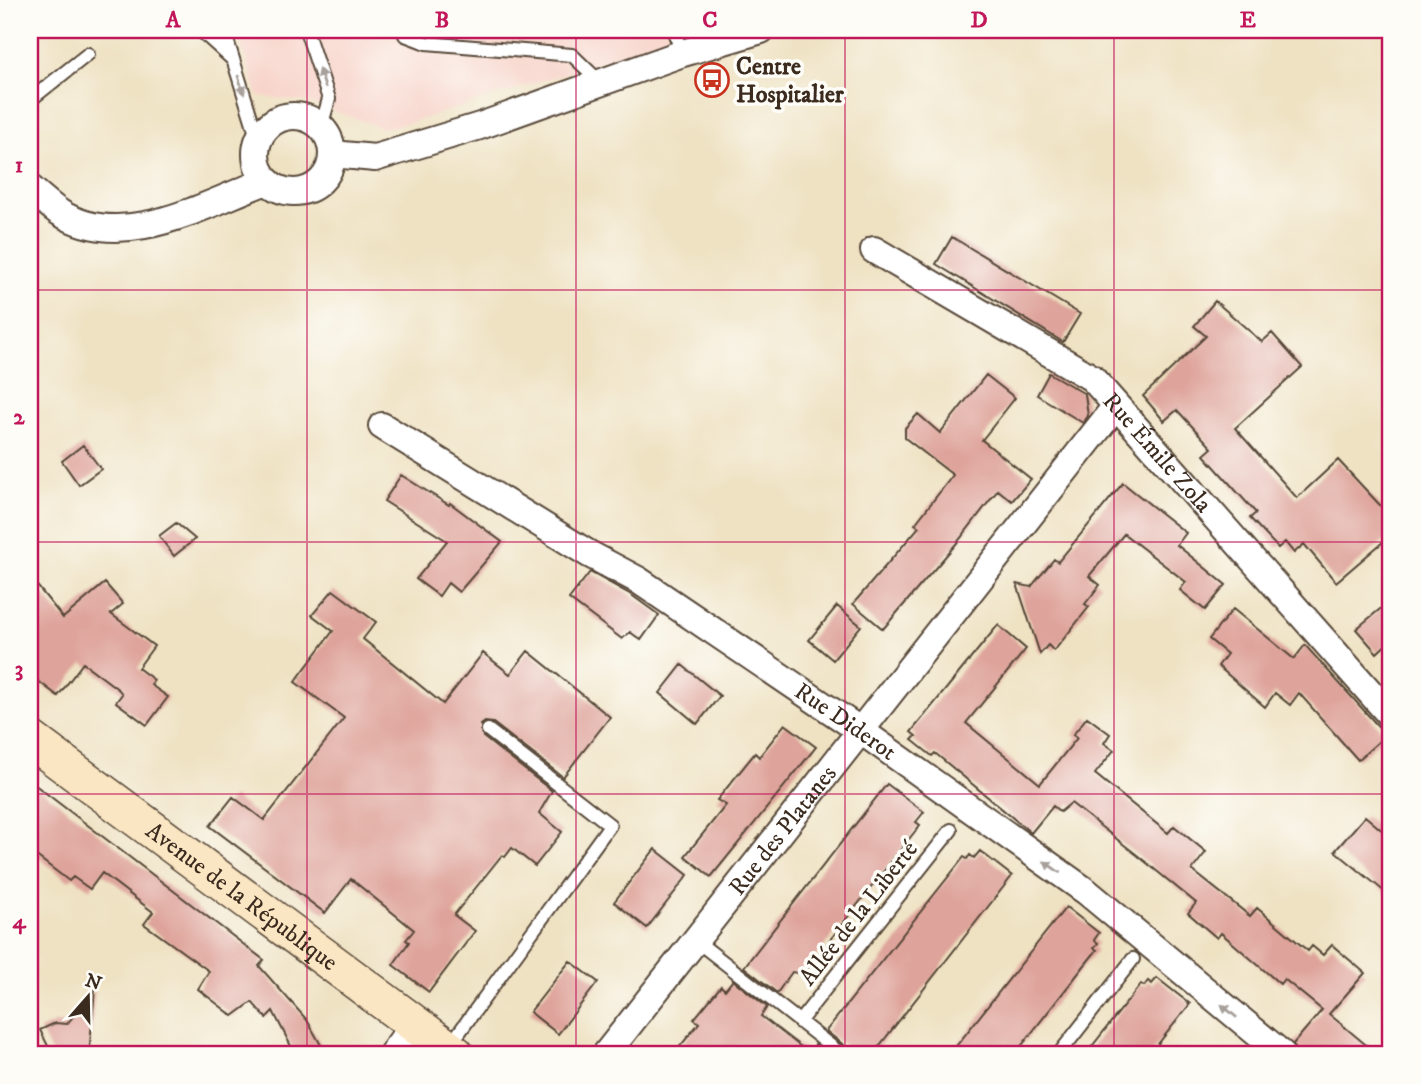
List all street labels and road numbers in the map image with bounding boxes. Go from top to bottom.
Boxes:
street label: Rue Émile Zola [1096,387,1219,520]
street label: Rue Diderot [789,676,902,768]
street label: Rue des Platanes [723,760,843,902]
street label: Avenue de la République [140,816,343,978]
street label: Allée de la Liberté [793,835,925,992]

